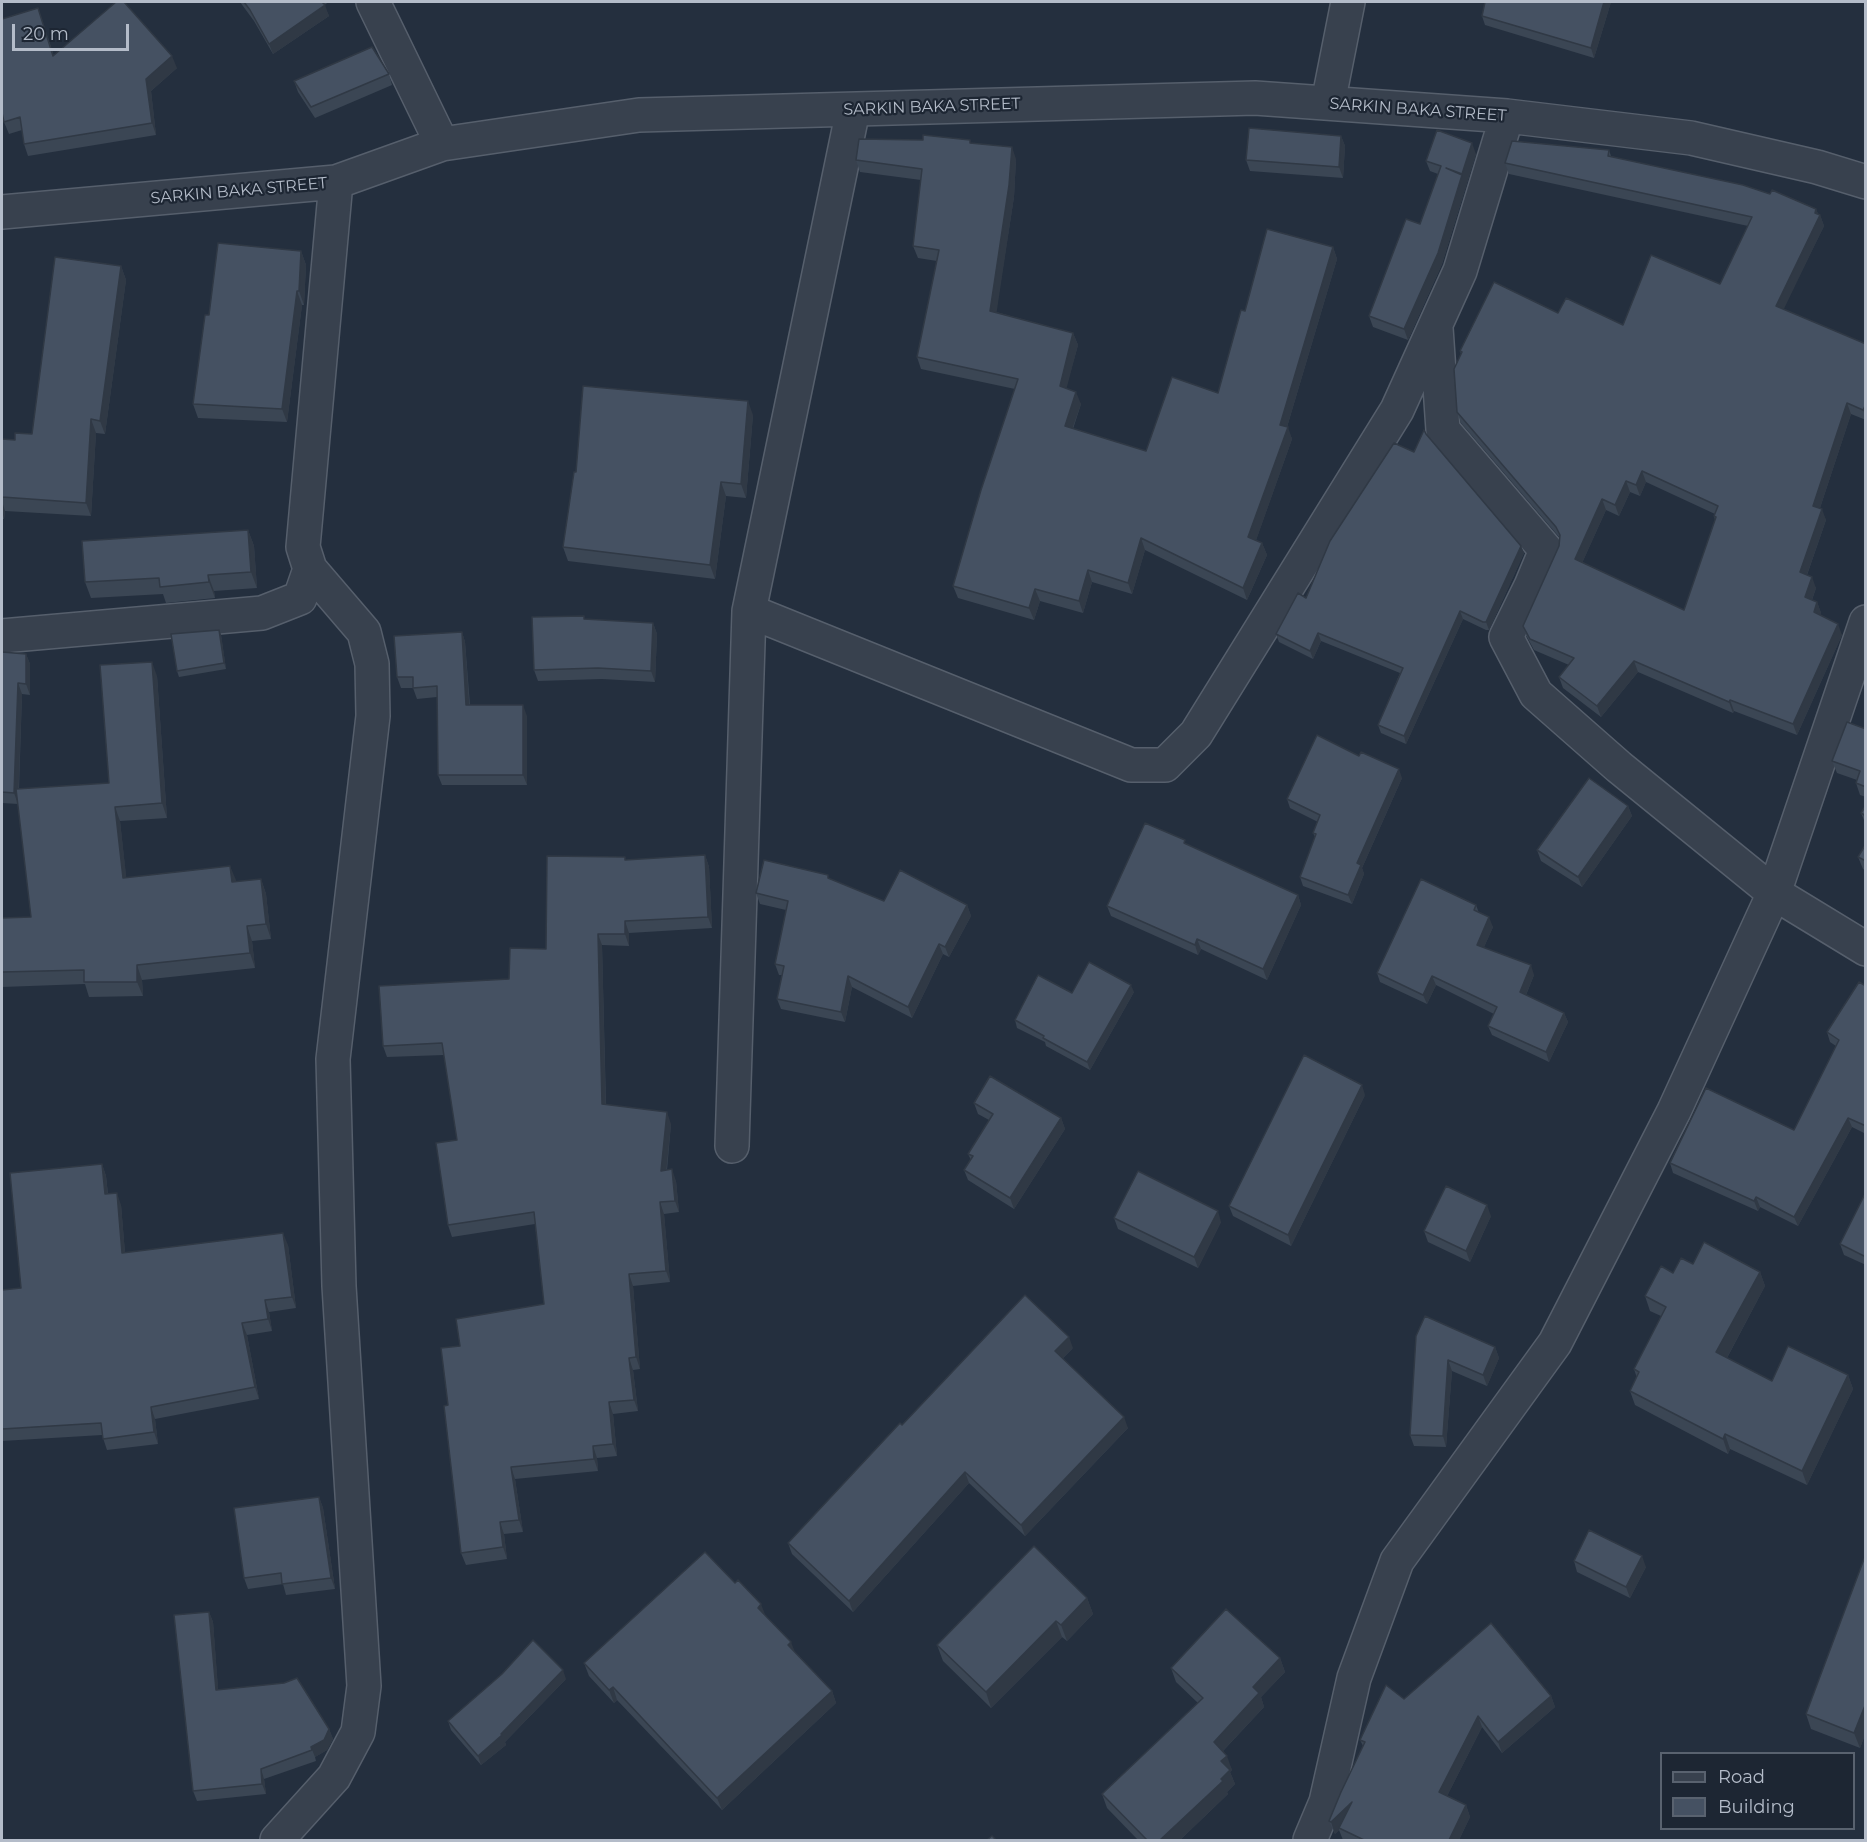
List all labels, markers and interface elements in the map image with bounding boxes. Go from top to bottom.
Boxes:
scale bar [15,12,132,50]
text: 20 m [23,23,69,45]
street label: SARKIN BAKA STREET [843,94,1021,120]
street label: SARKIN BAKA STREET [1329,94,1507,126]
street label: SARKIN BAKA STREET [150,174,328,208]
legend [1660,1752,1855,1830]
text: Road [1718,1766,1765,1788]
text: Building [1718,1796,1795,1818]

